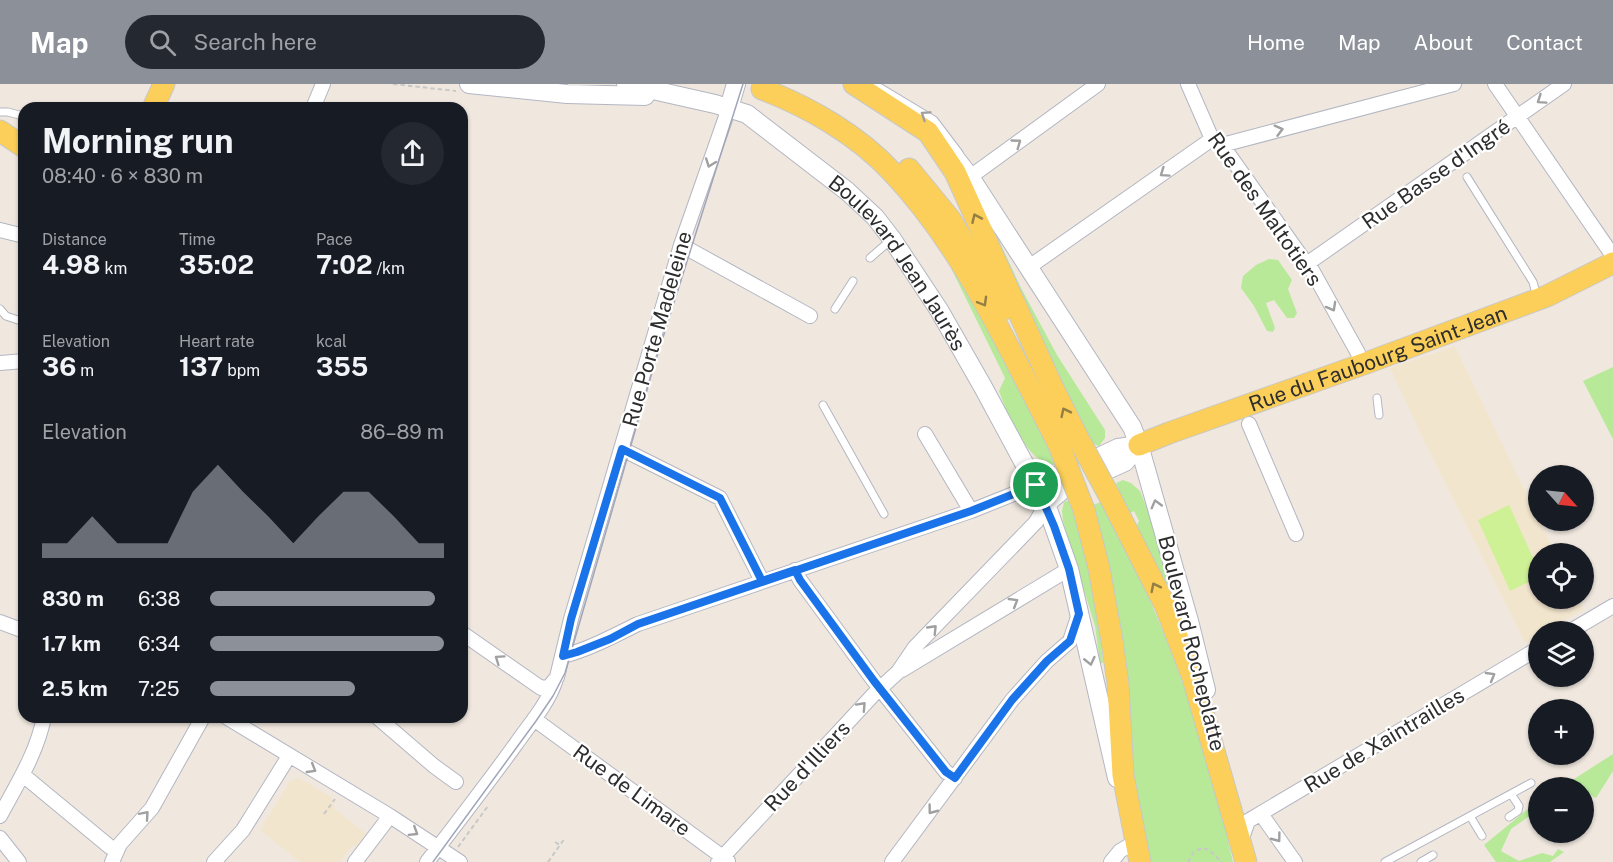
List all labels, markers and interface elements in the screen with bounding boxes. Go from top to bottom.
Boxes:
search box [125,15,545,69]
text: Map [30,26,89,59]
icon: search [146,26,179,59]
text: Search here [194,29,317,55]
text: Home [1247,30,1305,55]
text: Map [1338,30,1381,55]
text: About [1414,30,1473,55]
text: Contact [1506,30,1583,55]
one-way arrow [1536,93,1547,104]
one-way arrow [921,111,932,122]
street label: Rue Basse d'Ingré [1357,114,1515,234]
text: Morning run [42,122,234,160]
button: share [381,122,444,185]
one-way arrow [1274,125,1284,138]
street label: Rue des Maltotiers [1203,127,1327,291]
one-way arrow [1011,139,1022,150]
one-way arrow [704,157,717,168]
text: 08:40 · 6 × 830 m [42,164,203,188]
one-way arrow [1159,166,1170,177]
street label: Boulevard Jean Jaurès [824,169,972,355]
one-way arrow [972,213,984,224]
street label: Rue Porte Madeleine [617,228,697,430]
text: Distance [42,230,107,249]
text: Time [179,230,215,249]
text: Pace [316,230,353,249]
text: 4.98 [42,249,101,280]
text: 35:02 [179,249,254,280]
text: 7:02 [316,249,373,280]
text: km [101,259,127,278]
text: /km [373,259,405,278]
one-way arrow [976,296,987,306]
street label: Rue du Faubourg Saint-Jean [1245,300,1510,416]
one-way arrow [1325,301,1336,311]
text: Elevation [42,332,110,351]
text: Heart rate [179,332,255,351]
text: kcal [316,332,347,351]
text: 36 [42,351,76,382]
text: 137 [179,351,223,382]
text: 355 [316,351,368,382]
text: m [76,361,94,380]
text: bpm [223,361,260,380]
one-way arrow [1061,408,1072,418]
text: Elevation [42,420,127,444]
text: 86–89 m [360,420,444,444]
pin [1010,459,1061,510]
north arrow [1528,465,1594,531]
map controls [1528,465,1594,843]
icon: arrive [1019,468,1052,501]
one-way arrow [1150,499,1163,509]
street label: Boulevard Rocheplatte [1153,533,1231,753]
button: locate [1528,543,1594,609]
one-way arrow [1151,582,1163,593]
text: 830 m [42,587,104,611]
text: 6:38 [138,587,180,611]
one-way arrow [1008,598,1018,610]
button: layers [1528,621,1594,687]
one-way arrow [925,625,936,636]
text: 1.7 km [42,632,101,656]
text: 6:34 [138,632,180,656]
one-way arrow [495,655,506,666]
one-way arrow [1083,656,1096,666]
one-way arrow [1485,672,1495,683]
text: 2.5 km [42,677,108,701]
text: 7:25 [138,677,180,701]
street label: Rue de Xaintrailles [1299,682,1469,798]
button: + [1528,699,1594,765]
one-way arrow [855,702,866,713]
street label: Rue d'Illiers [759,716,855,816]
street label: Rue de Limare [568,739,696,841]
one-way arrow [306,762,316,774]
button: − [1528,777,1594,843]
one-way arrow [928,803,939,814]
one-way arrow [138,811,149,822]
one-way arrow [408,824,418,836]
one-way arrow [1270,832,1281,843]

